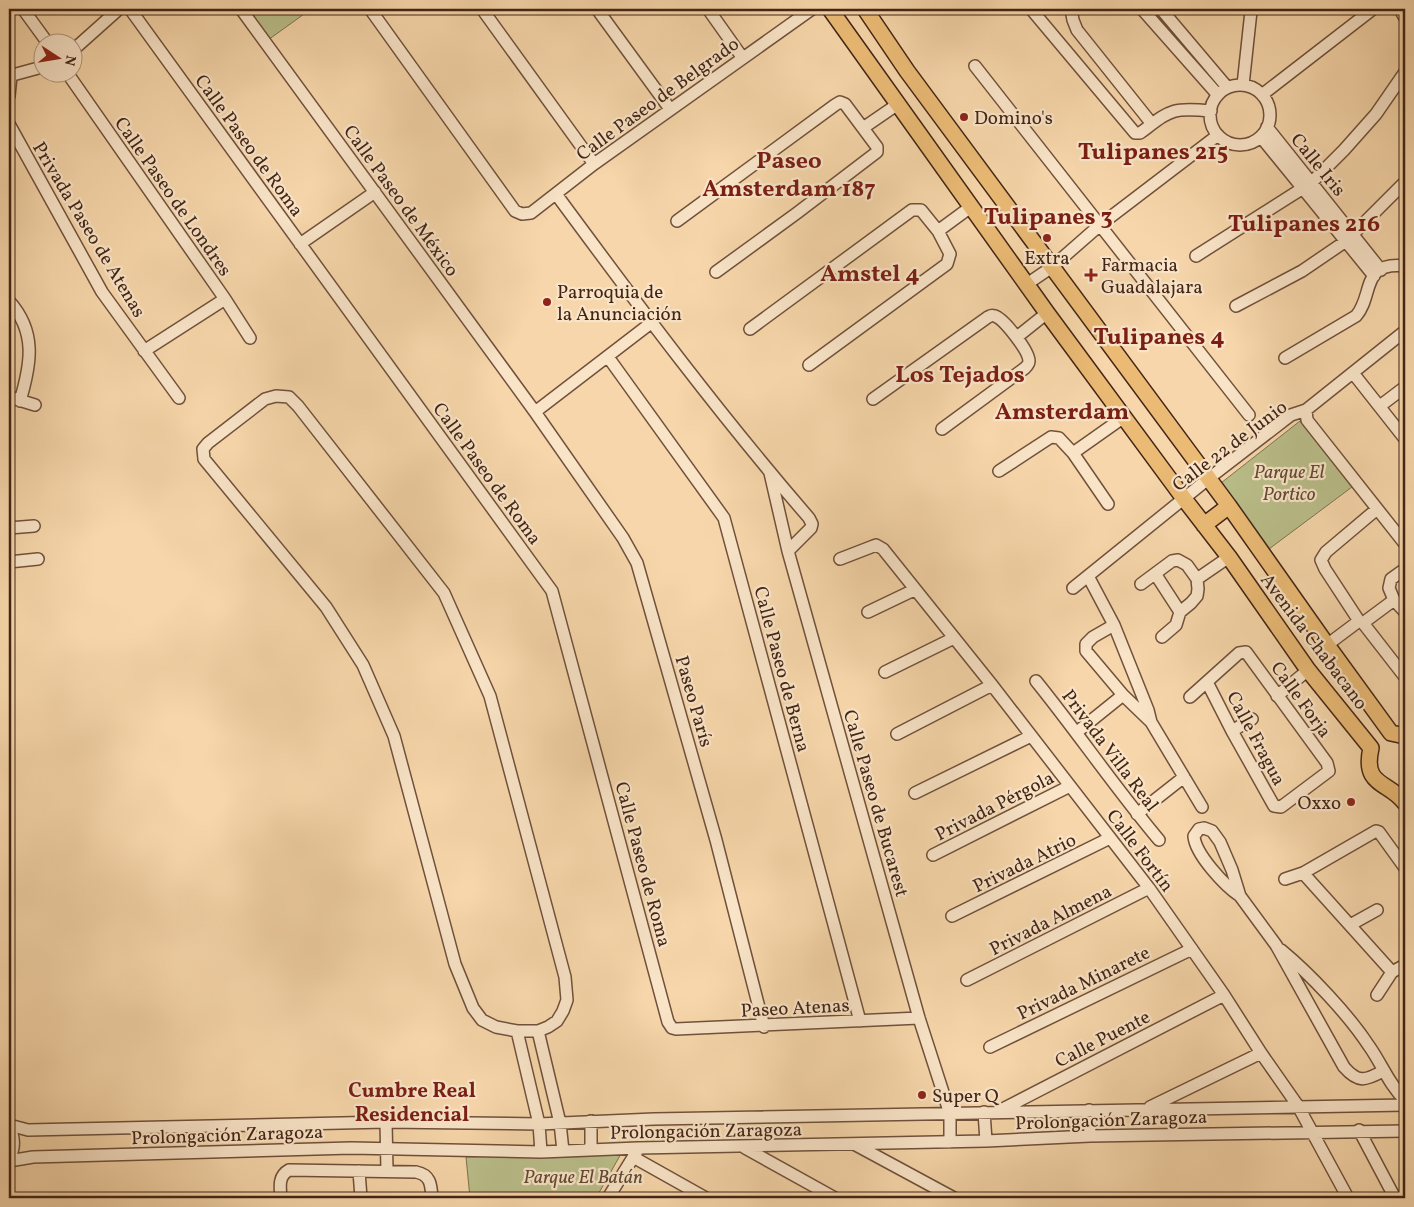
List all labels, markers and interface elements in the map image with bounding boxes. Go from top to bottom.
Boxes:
north arrow [32,32,82,82]
street label: Calle Paseo de Belgrado [571,32,745,168]
text: N [59,53,80,67]
street label: Calle Paseo de Roma [188,70,309,223]
place label: Domino's [974,106,1053,132]
marker: Domino's [958,111,970,123]
street label: Calle Paseo de Londres [108,112,237,282]
street label: Calle Paseo de México [336,120,464,282]
street label: Calle Iris [1284,128,1351,202]
district label: Tulipanes 215 [1078,136,1228,170]
street label: Privada Paseo de Atenas [25,137,151,323]
district label: Paseo Amsterdam 187 [702,145,876,207]
district label: Tulipanes 3 [983,201,1113,235]
district label: Tulipanes 216 [1228,208,1380,242]
marker: Extra [1041,232,1053,244]
place label: Extra [1024,246,1070,272]
place label: Farmacia Guadalajara [1101,253,1203,301]
district label: Amstel 4 [820,258,920,292]
marker: Farmacia Guadalajara [1085,269,1097,281]
place label: Parroquia de la Anunciación [557,280,682,328]
marker: Parroquia de la Anunciación [541,296,553,308]
district label: Tulipanes 4 [1093,321,1225,355]
district label: Los Tejados [895,359,1025,393]
street label: Calle 22 de Junio [1167,395,1293,498]
district label: Amsterdam [995,396,1129,430]
street label: Calle Paseo de Roma [426,398,547,551]
park label: Parque El Portico [1254,460,1325,508]
street label: Avenida Chabacano [1253,569,1373,716]
street label: Calle Paseo de Berna [746,584,816,755]
street label: Paseo París [668,653,719,750]
street label: Calle Forja [1264,657,1337,744]
street label: Privada Villa Real [1055,685,1164,818]
street label: Calle Fragua [1219,687,1291,791]
street label: Calle Paseo de Bucarest [836,707,914,900]
street label: Privada Pérgola [931,766,1059,848]
street label: Calle Paseo de Roma [607,779,677,950]
place label: Oxxo [1298,791,1341,817]
marker: Oxxo [1345,796,1357,808]
street label: Calle Fortín [1100,804,1179,898]
street label: Privada Atrio [969,828,1081,900]
street label: Privada Almena [985,879,1116,963]
street label: Privada Minarete [1013,940,1155,1027]
street label: Paseo Atenas [740,993,850,1025]
street label: Calle Puente [1051,1005,1155,1075]
district label: Cumbre Real Residencial [348,1077,476,1130]
place label: Super Q [932,1084,1000,1110]
marker: Super Q [916,1089,928,1101]
street label: Prolongación Zaragoza [1014,1105,1208,1137]
street label: Prolongación Zaragoza [610,1117,802,1147]
street label: Prolongación Zaragoza [130,1120,324,1152]
park label: Parque El Batán [523,1165,643,1191]

